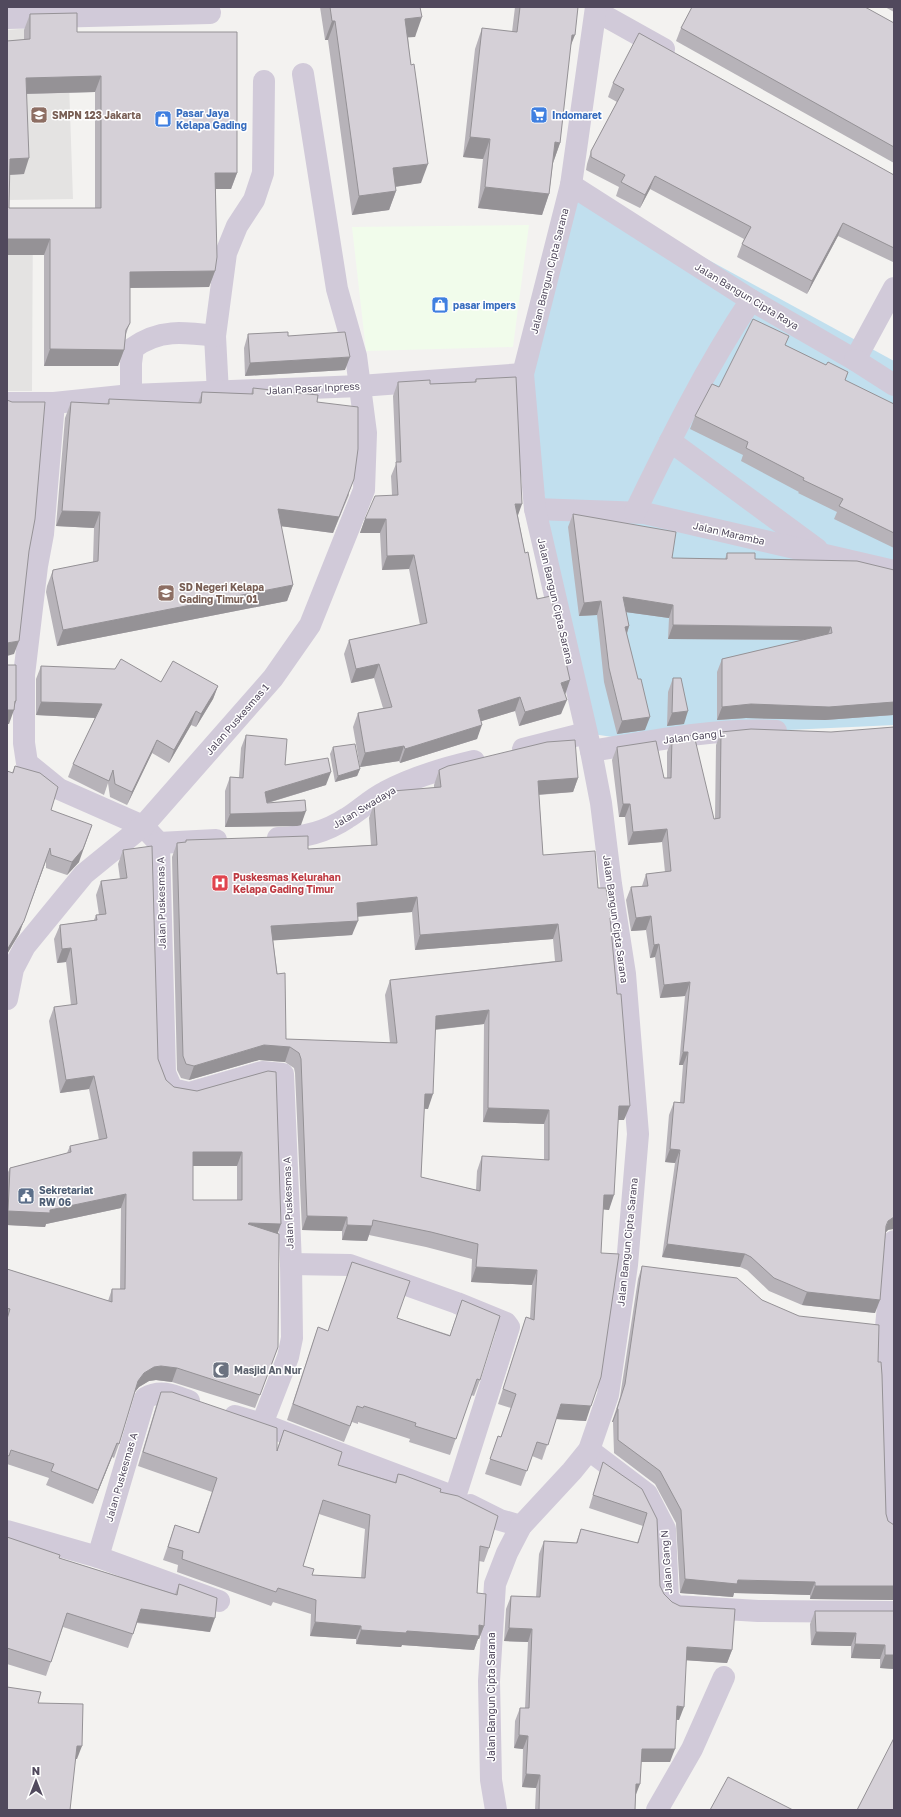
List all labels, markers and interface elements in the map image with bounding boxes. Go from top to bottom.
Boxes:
school or university icon: SMPN 123 Jakarta [29,105,49,125]
supermarket icon: Indomaret [529,105,549,125]
place label: Pasar Jaya Kelapa Gading [176,107,247,131]
place label: SMPN 123 Jakarta [52,109,141,121]
shop icon: Pasar Jaya Kelapa Gading [153,109,173,129]
place label: Indomaret [552,109,602,121]
street label: Jalan Bangun Cipta Sarana [528,207,570,335]
street label: Jalan Bangun Cipta Raya [693,260,801,332]
shop icon: pasar impers [430,295,450,315]
place label: pasar impers [453,299,516,311]
street label: Jalan Pasar Inpress [266,380,360,396]
street label: Jalan Maramba [692,519,766,547]
street label: Jalan Bangun Cipta Sarana [536,537,576,665]
place label: SD Negeri Kelapa Gading Timur 01 [179,581,264,605]
school or university icon: SD Negeri Kelapa Gading Timur 01 [156,583,176,603]
street label: Jalan Puskesmas 1 [203,681,271,757]
street label: Jalan Gang L [663,726,726,746]
street label: Jalan Swadaya [330,784,398,830]
street label: Jalan Bangun Cipta Sarana [601,854,631,984]
street label: Jalan Puskesmas A [154,857,168,949]
place label: Puskesmas Kelurahan Kelapa Gading Timur [233,871,341,895]
hospital icon: Puskesmas Kelurahan Kelapa Gading Timur [210,873,230,893]
street label: Jalan Puskesmas A [280,1156,296,1249]
street label: Jalan Bangun Cipta Sarana [614,1177,640,1307]
place label: Sekretariat RW 06 [39,1184,93,1208]
public building icon: Sekretariat RW 06 [16,1186,36,1206]
mosque icon: Masjid An Nur [211,1360,231,1380]
place label: Masjid An Nur [234,1364,302,1376]
street label: Jalan Puskesmas A [103,1431,140,1523]
street label: Jalan Gang N [658,1530,674,1594]
street label: Jalan Bangun Cipta Sarana [485,1632,497,1762]
north arrow [16,1761,56,1801]
text: N [32,1764,40,1777]

